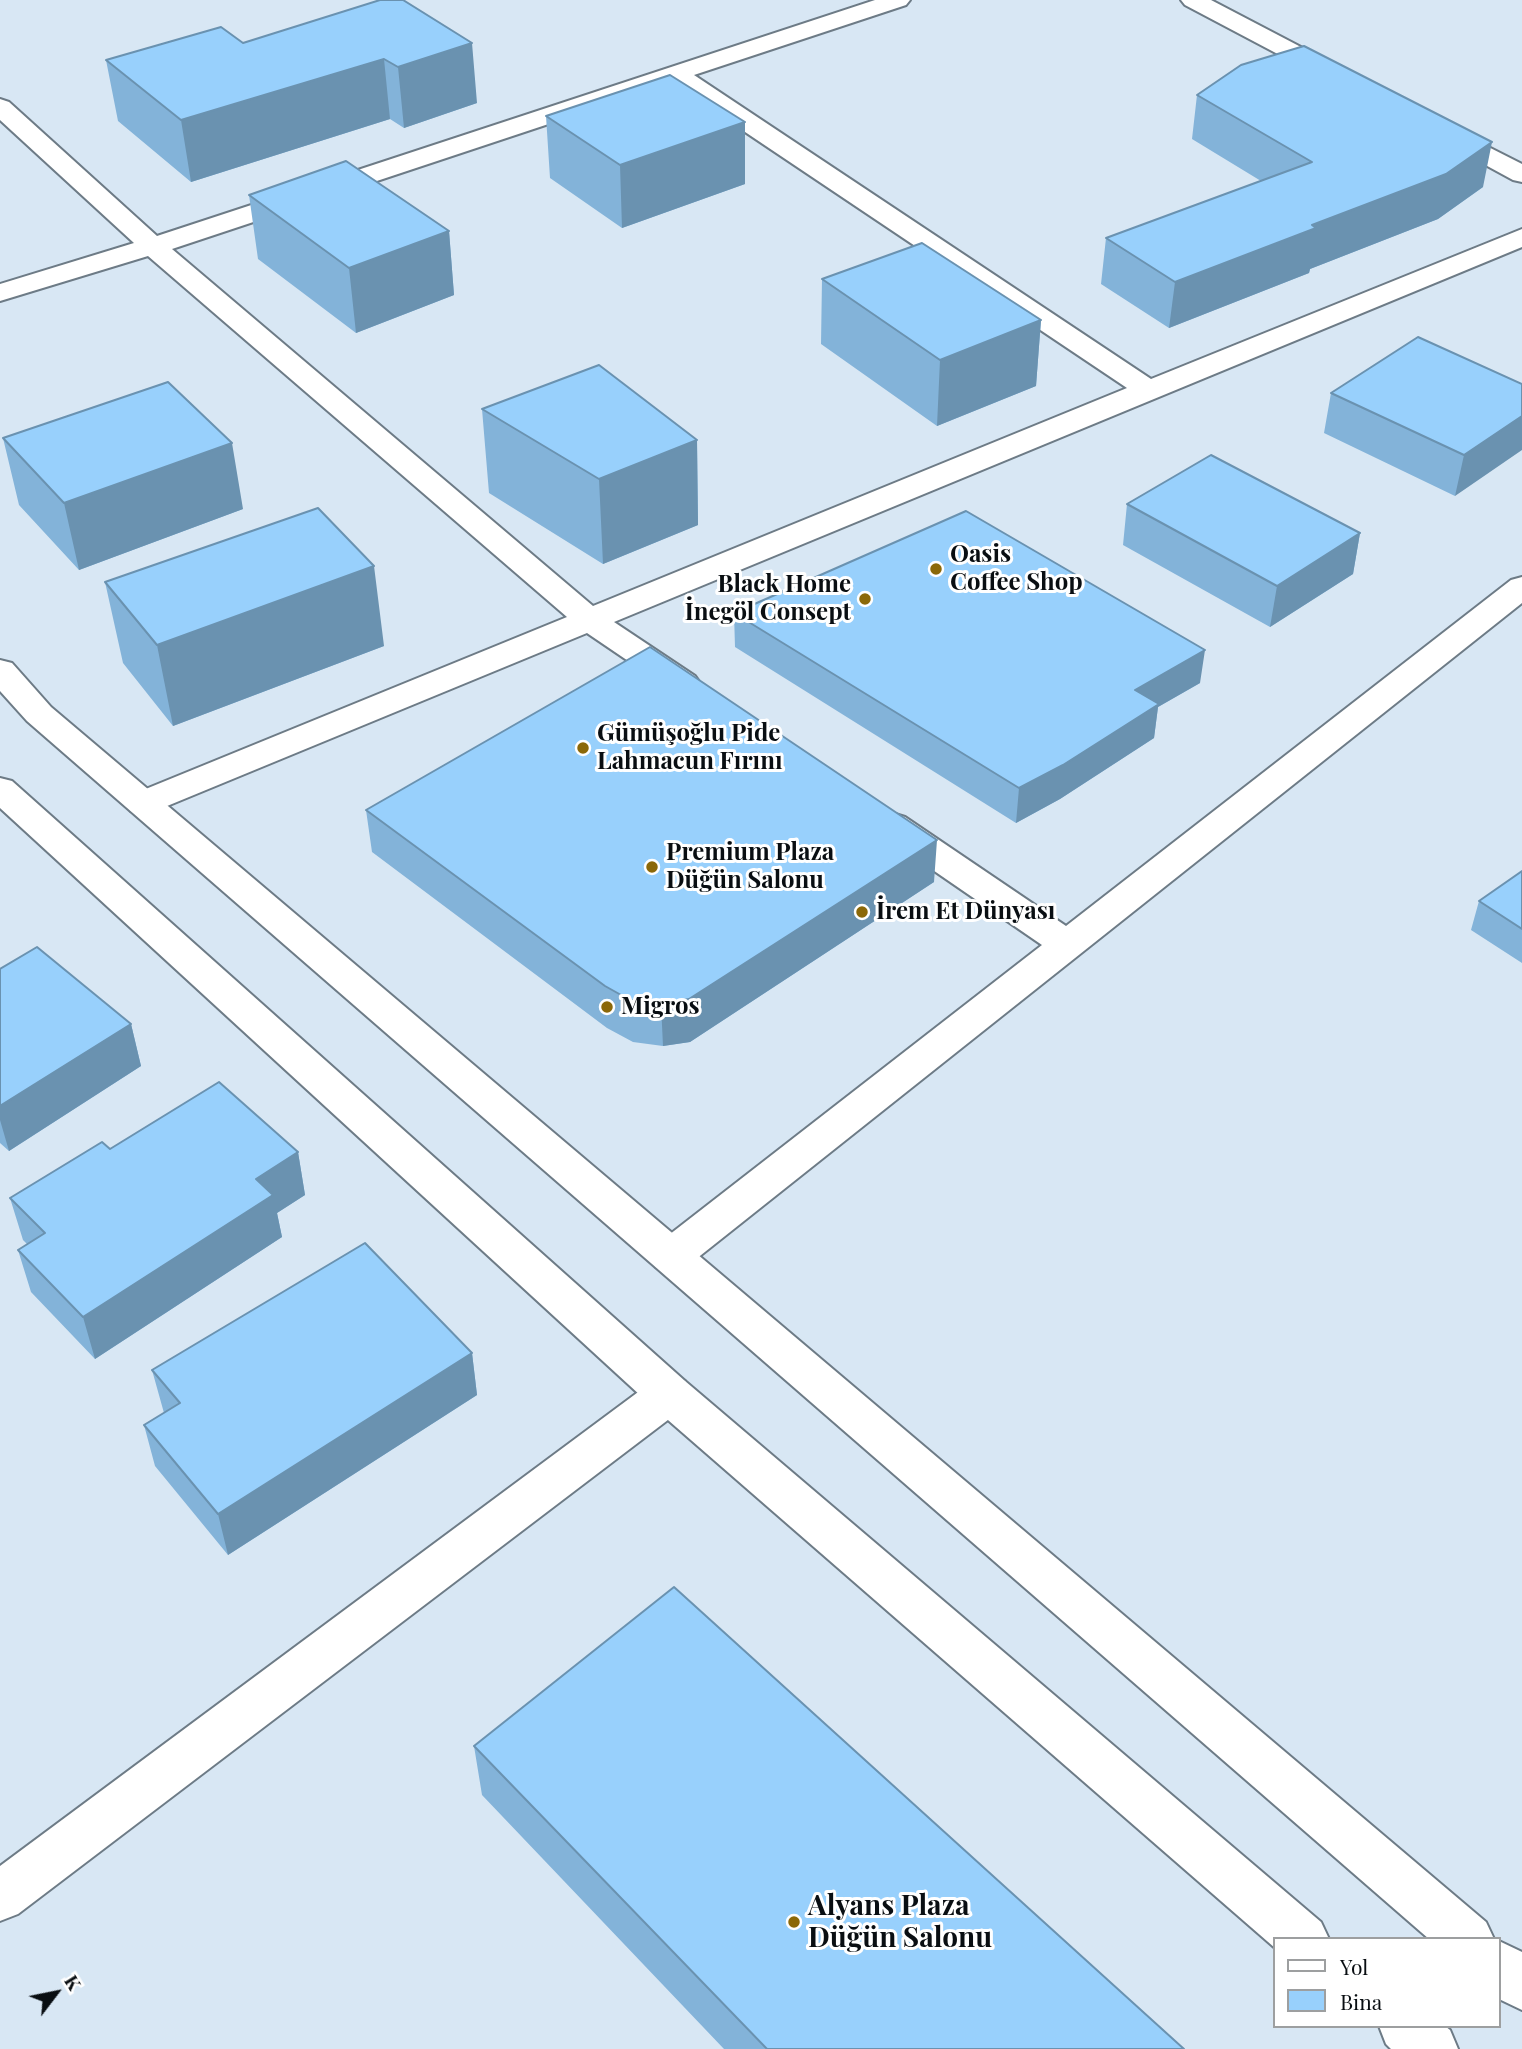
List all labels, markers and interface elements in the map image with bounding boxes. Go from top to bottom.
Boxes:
place label: Oasis Coffee Shop [950,541,1083,597]
marker: Oasis Coffee Shop [928,561,944,577]
place label: Black Home İnegöl Consept [685,571,851,627]
marker: Black Home İnegöl Consept [857,591,873,607]
place label: Gümüşoğlu Pide Lahmacun Fırını [597,720,782,776]
marker: Gümüşoğlu Pide Lahmacun Fırını [575,740,591,756]
place label: Premium Plaza Düğün Salonu [666,839,834,895]
marker: Premium Plaza Düğün Salonu [644,859,660,875]
place label: İrem Et Dünyası [876,898,1055,926]
marker: İrem Et Dünyası [854,904,870,920]
place label: Migros [621,993,700,1021]
marker: Migros [599,999,615,1015]
place label: Alyans Plaza Düğün Salonu [808,1889,992,1955]
marker: Alyans Plaza Düğün Salonu [786,1914,802,1930]
legend [1274,1937,1501,2028]
text: Yol [1340,1952,1368,1980]
north arrow [21,1958,91,2028]
text: K [59,1969,88,1995]
text: Bina [1340,1987,1382,2015]

